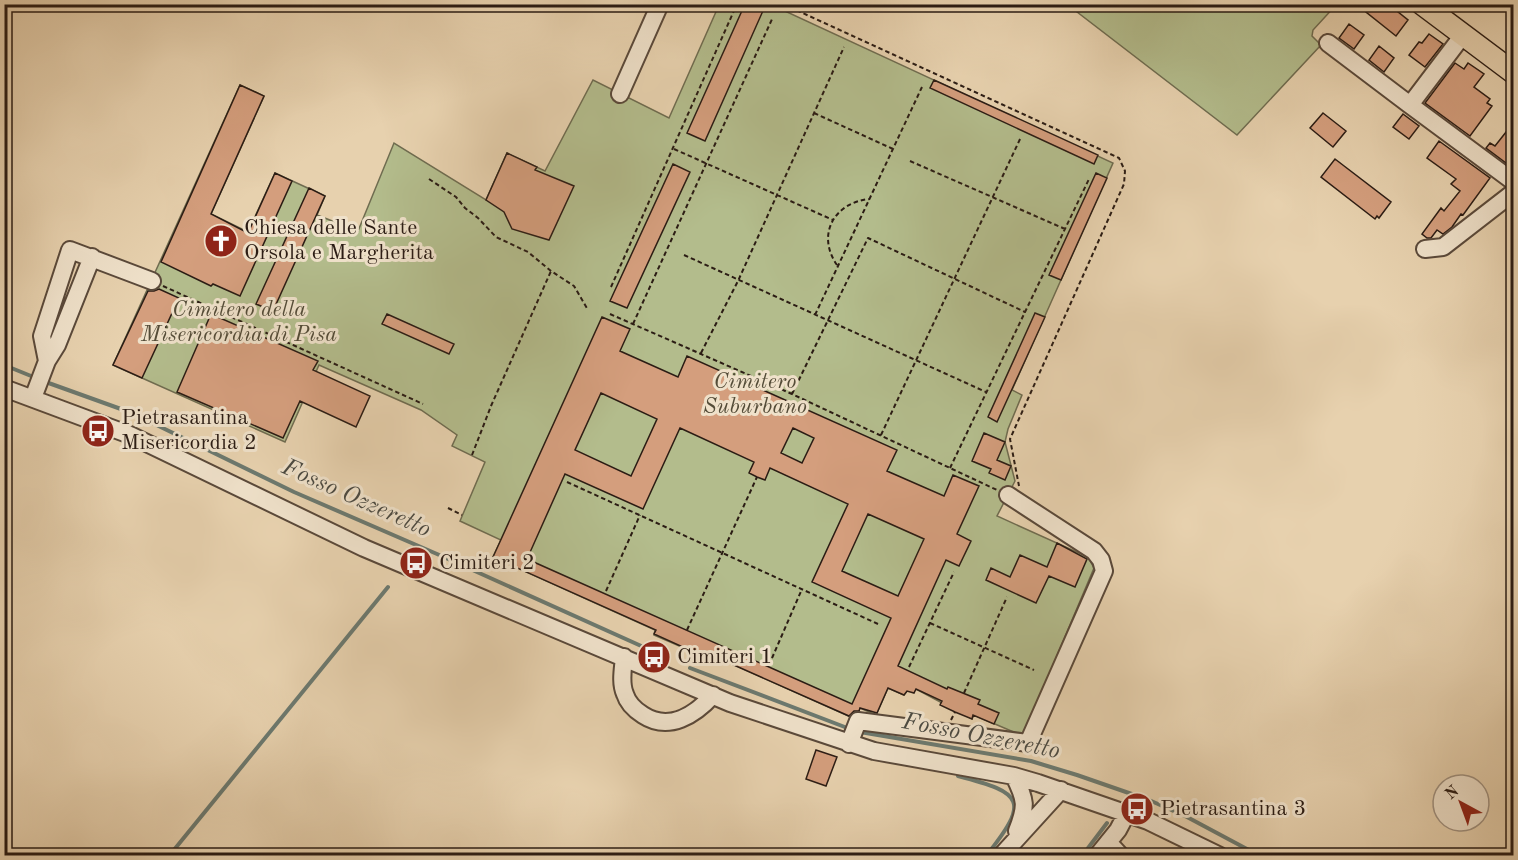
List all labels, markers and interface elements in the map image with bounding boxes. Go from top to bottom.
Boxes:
place label: Chiesa delle Sante Orsola e Margherita [244,217,434,264]
church icon: Chiesa delle Sante Orsola e Margherita [203,223,239,259]
park label: Cimitero della Misericordia di Pisa [140,299,337,346]
park label: Cimitero Suburbano [703,371,807,418]
place label: Pietrasantina Misericordia 2 [121,407,257,454]
bus stop icon: Pietrasantina Misericordia 2 [80,413,116,449]
water label: Fosso Ozzeretto [277,455,434,542]
bus stop icon: Cimiteri 2 [398,545,434,581]
place label: Cimiteri 2 [439,552,535,574]
bus stop icon: Cimiteri 1 [636,639,672,675]
place label: Cimiteri 1 [677,646,773,668]
water label: Fosso Ozzeretto [899,710,1062,764]
north arrow [1431,773,1491,833]
text: N [1443,783,1463,803]
bus stop icon: Pietrasantina 3 [1119,791,1155,827]
place label: Pietrasantina 3 [1160,798,1306,820]

